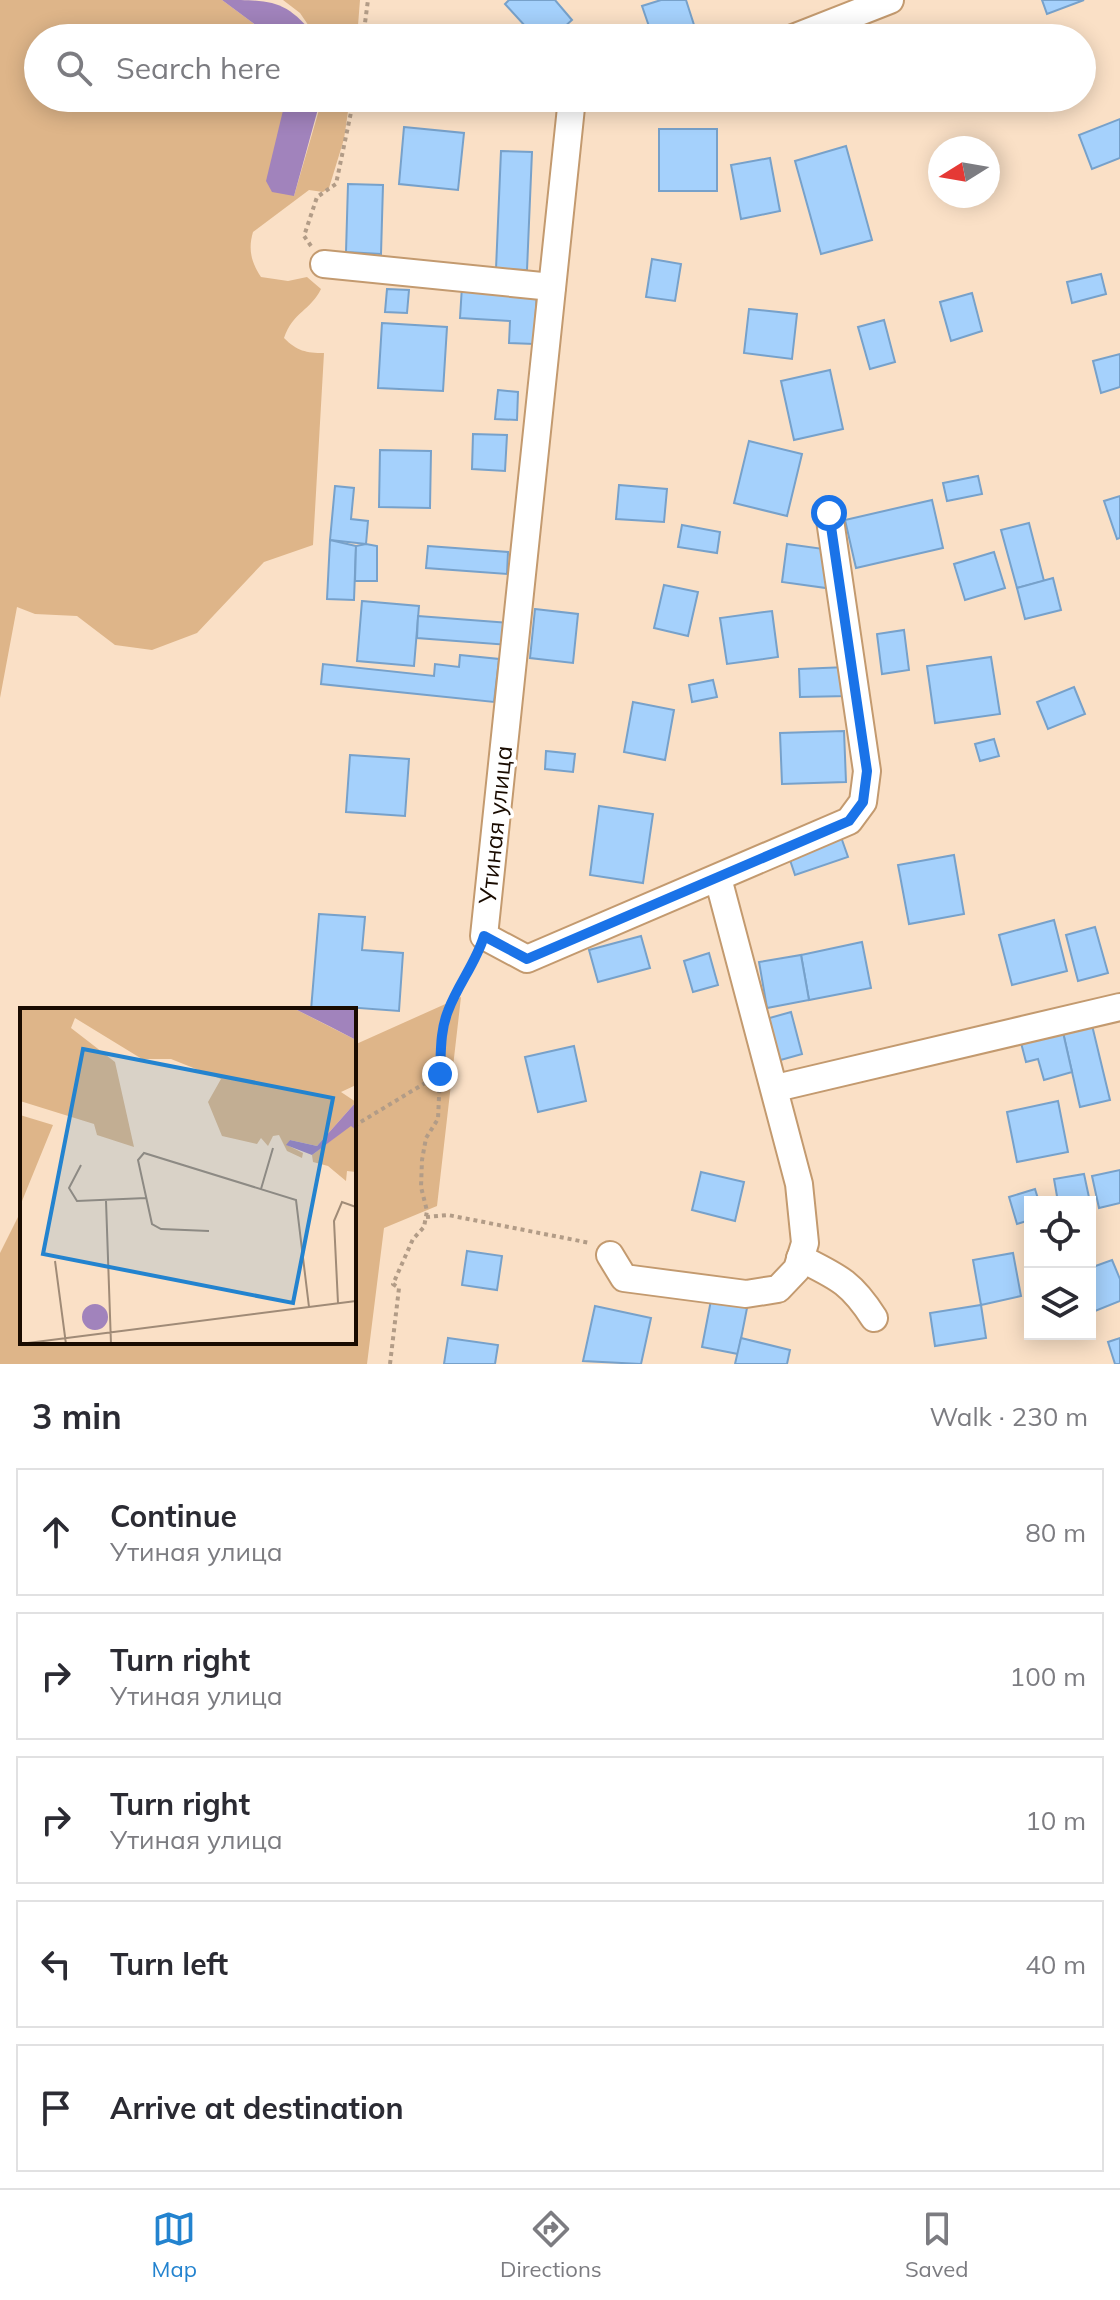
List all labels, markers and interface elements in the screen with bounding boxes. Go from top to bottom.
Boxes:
search box [24,24,1096,112]
icon: search [52,46,96,90]
text: Search here [116,49,281,87]
north arrow [928,136,1000,208]
route start [811,495,847,531]
street label: Утиная улица [472,744,518,907]
inset map [20,1008,356,1344]
route end [422,1056,458,1092]
map controls [1024,1196,1096,1340]
button: locate [1024,1196,1096,1268]
button: layers [1024,1268,1096,1340]
text: 3 min [32,1395,122,1438]
text: Walk · 230 m [929,1400,1088,1433]
text: Continue [110,1497,237,1535]
icon: ahead [34,1510,78,1554]
text: 80 m [1025,1516,1086,1549]
text: Утиная улица [110,1535,283,1568]
text: Turn right [110,1641,250,1679]
icon: right [34,1654,78,1698]
text: 100 m [1010,1660,1086,1693]
text: Утиная улица [110,1679,283,1712]
text: Turn right [110,1785,250,1823]
icon: right [34,1798,78,1842]
text: 10 m [1025,1804,1086,1837]
text: Утиная улица [110,1823,283,1856]
icon: left [34,1942,78,1986]
text: Turn left [110,1945,228,1983]
text: 40 m [1025,1948,1086,1981]
icon: arrive [34,2086,78,2130]
text: Arrive at destination [110,2089,404,2127]
tab: Map [152,2207,197,2283]
tab: Directions [500,2207,602,2283]
tab: Saved [905,2207,968,2283]

